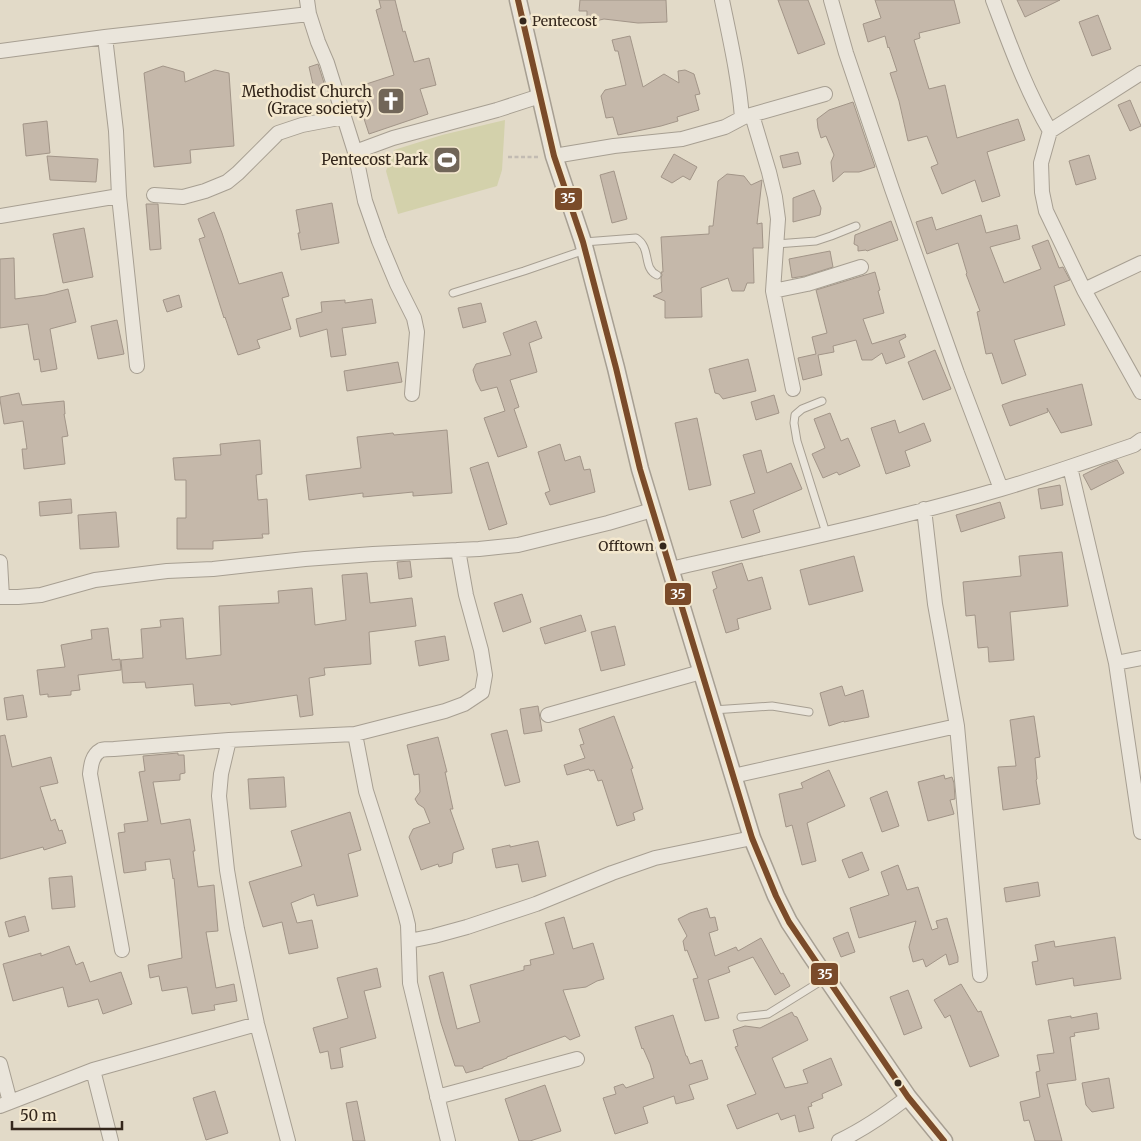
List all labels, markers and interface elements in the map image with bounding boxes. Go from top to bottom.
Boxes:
place label: Pentecost [532,12,598,30]
marker: Pentecost [518,16,528,26]
place label: Methodist Church (Grace society) [242,82,372,118]
church icon: Methodist Church (Grace society) [376,86,406,116]
sports icon: Pentecost Park [432,145,462,175]
place label: Pentecost Park [321,150,428,169]
line badge: 35 [554,187,583,211]
text: 35 [560,189,576,207]
place label: Offtown [598,537,654,555]
marker: Offtown [658,541,668,551]
line badge: 35 [664,582,692,606]
text: 35 [670,585,686,603]
line badge: 35 [810,962,839,986]
text: 35 [817,965,833,983]
unlabelled marker [893,1078,903,1088]
scale bar [12,1098,122,1130]
text: 50 m [20,1106,57,1125]

